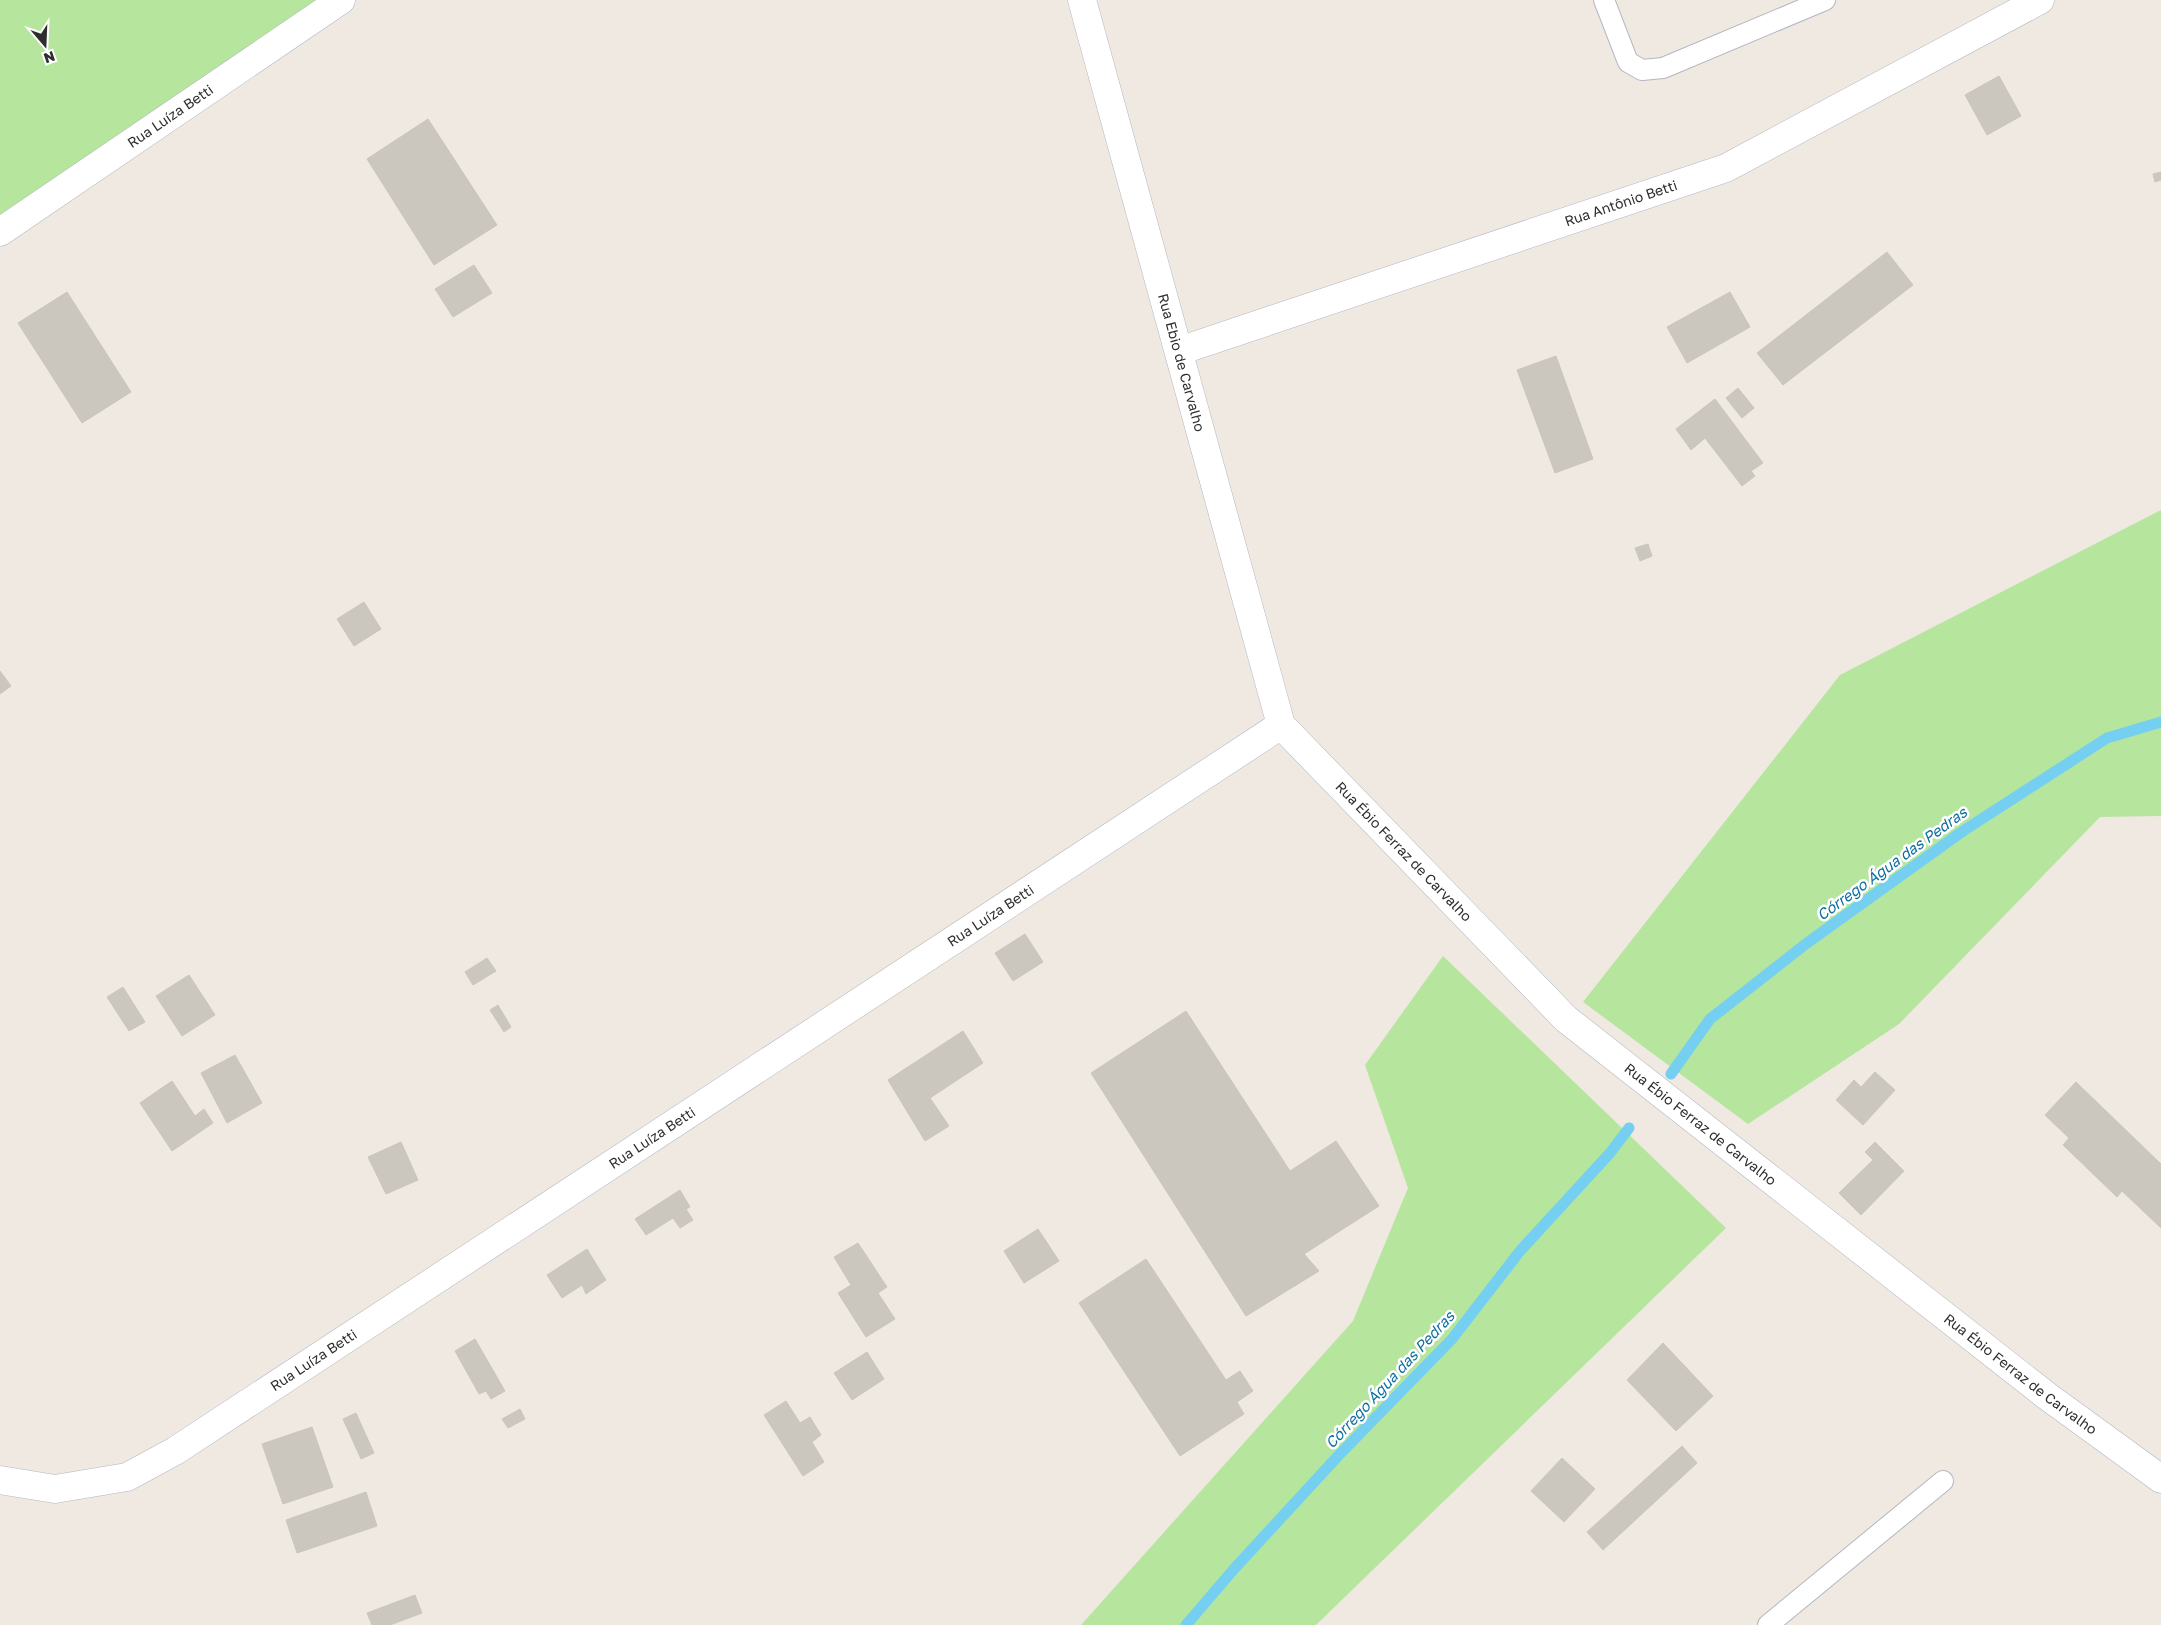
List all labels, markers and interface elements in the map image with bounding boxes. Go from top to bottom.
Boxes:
north arrow [20,20,70,70]
text: N [42,48,57,68]
street label: Rua Luíza Betti [124,81,216,151]
street label: Rua Antônio Betti [1562,176,1679,229]
street label: Rua Ebio de Carvalho [1155,292,1209,433]
street label: Rua Ébio Ferraz de Carvalho [1332,778,1476,925]
water label: Córrego Água das Pedras [1813,802,1971,924]
street label: Rua Luíza Betti [944,881,1037,950]
street label: Rua Ébio Ferraz de Carvalho [1621,1059,1780,1189]
street label: Rua Luíza Betti [605,1103,698,1172]
water label: Córrego Água das Pedras [1321,1306,1459,1452]
street label: Rua Ébio Ferraz de Carvalho [1941,1310,2101,1438]
street label: Rua Luíza Betti [267,1325,360,1394]

